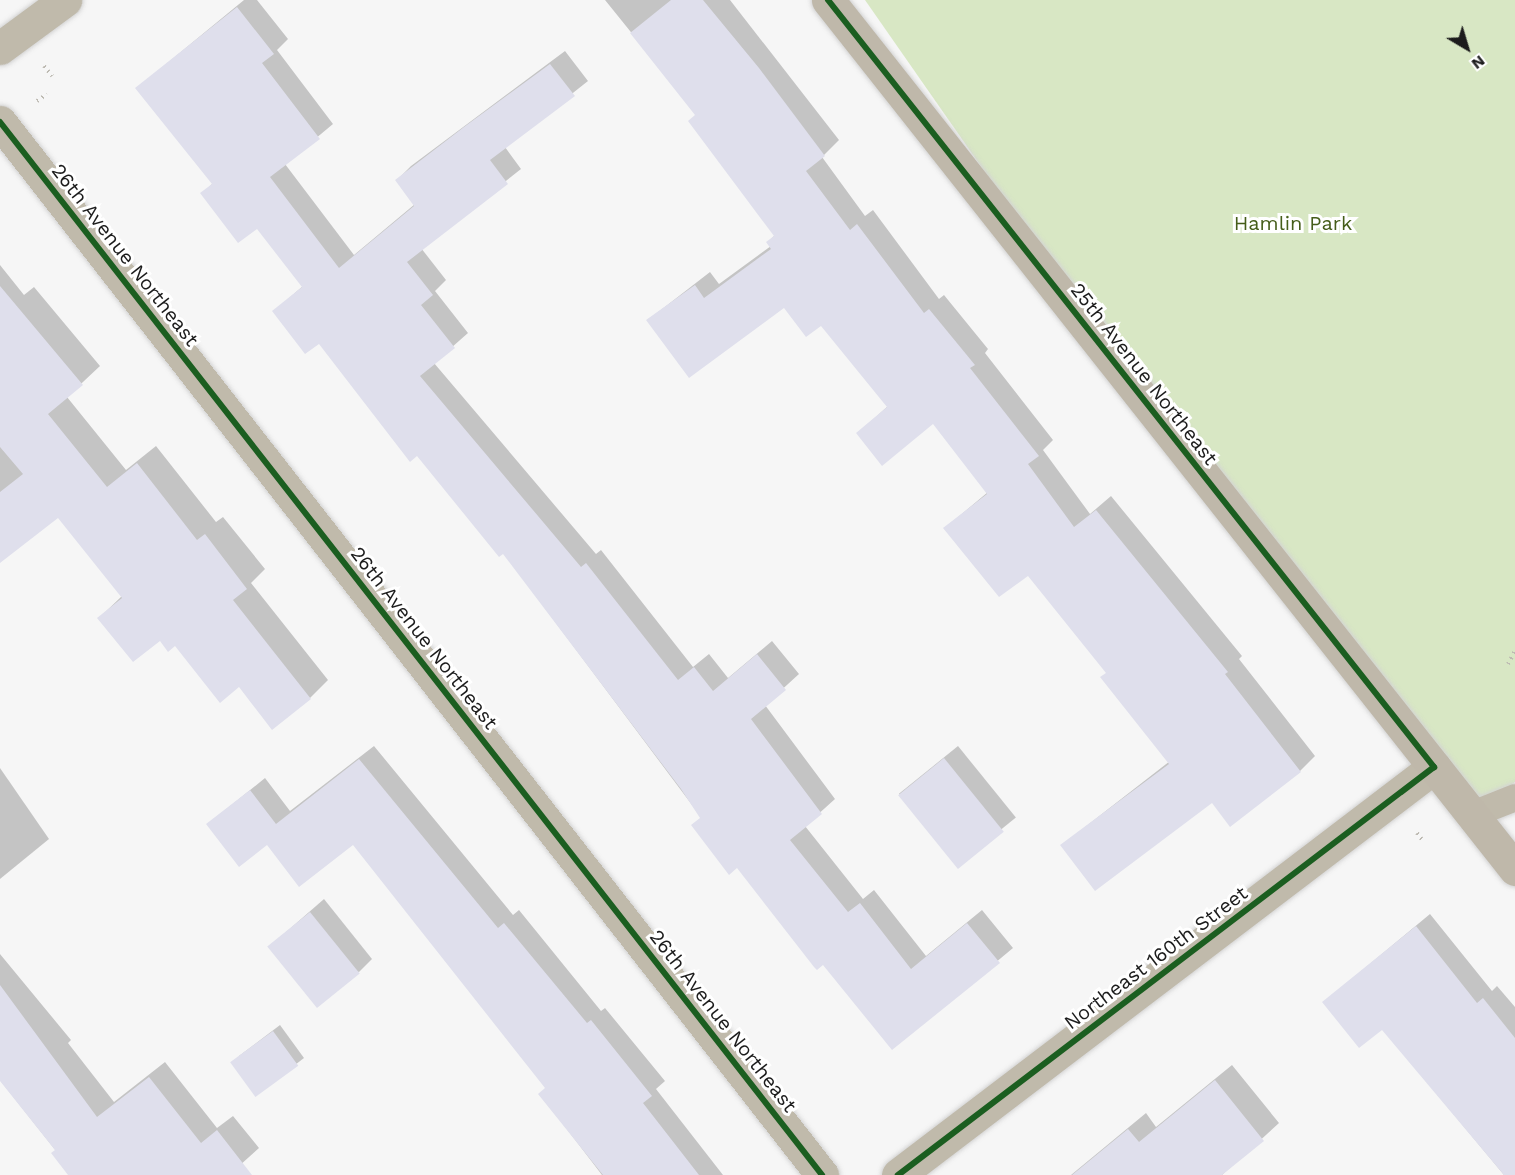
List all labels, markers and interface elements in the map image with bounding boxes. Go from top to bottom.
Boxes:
north arrow [1437,18,1497,78]
text: N [1468,51,1489,74]
street label: 26th Avenue Northeast [46,159,204,351]
park label: Hamlin Park [1234,211,1352,235]
street label: 25th Avenue Northeast [1065,278,1223,470]
street label: 26th Avenue Northeast [345,542,503,734]
street label: Northeast 160th Street [1059,881,1253,1035]
street label: 26th Avenue Northeast [644,925,802,1117]

